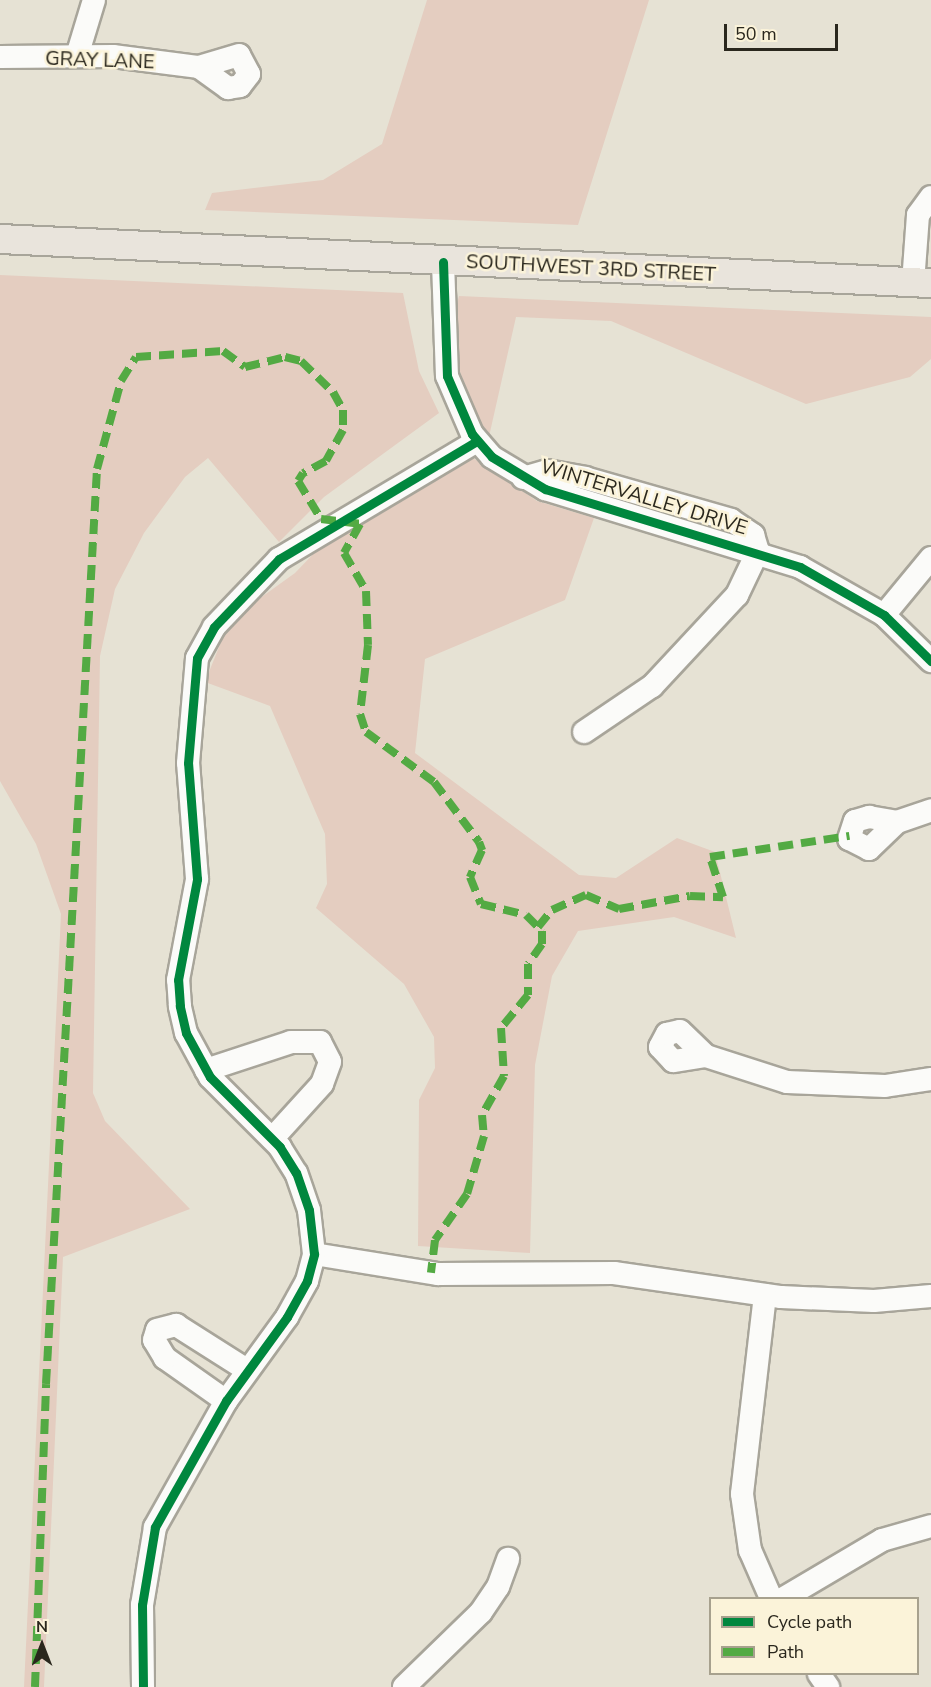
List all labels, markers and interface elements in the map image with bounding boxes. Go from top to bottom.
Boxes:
scale bar [727,12,841,50]
text: 50 m [735,22,777,46]
street label: GRAY LANE [45,46,155,74]
street label: SOUTHWEST 3RD STREET [466,249,716,287]
street label: WINTERVALLEY DRIVE [538,454,750,540]
legend [709,1597,919,1675]
text: Cycle path [767,1610,852,1634]
north arrow [12,1615,72,1675]
text: N [36,1616,48,1638]
text: Path [767,1640,804,1664]

